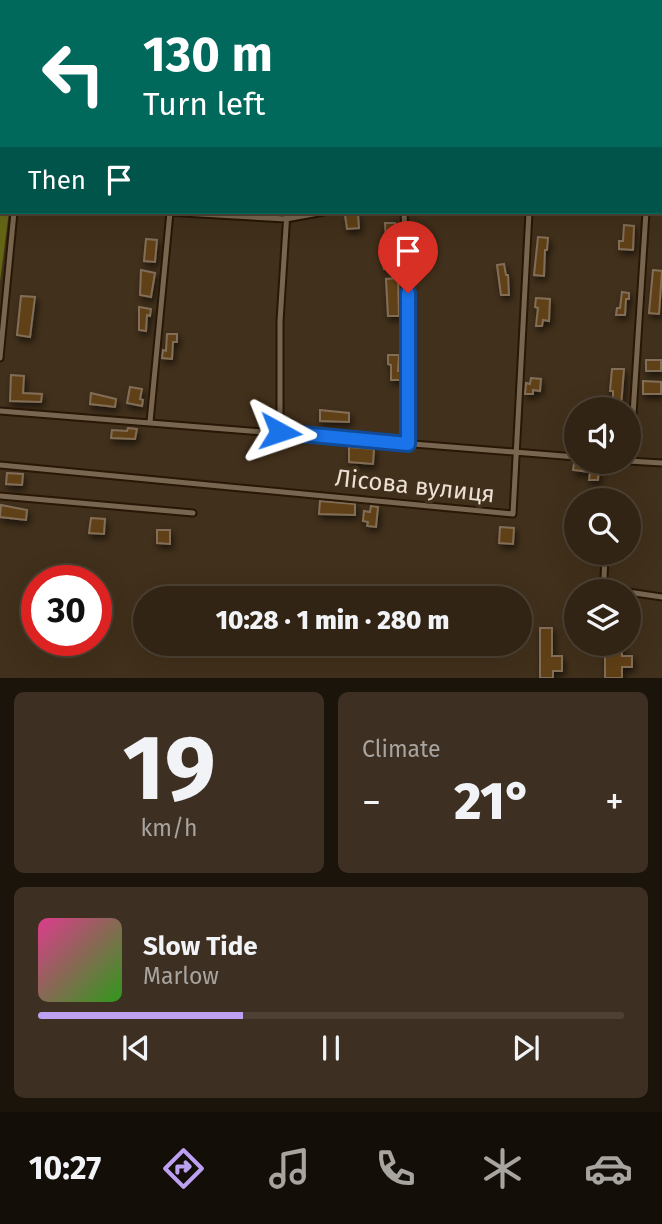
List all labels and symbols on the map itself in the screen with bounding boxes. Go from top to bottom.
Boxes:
pin [378,221,438,293]
position arrow [243,395,317,469]
street label: Лісова вулиця [334,464,496,508]
speed limit sign: 30 [21,565,112,656]

